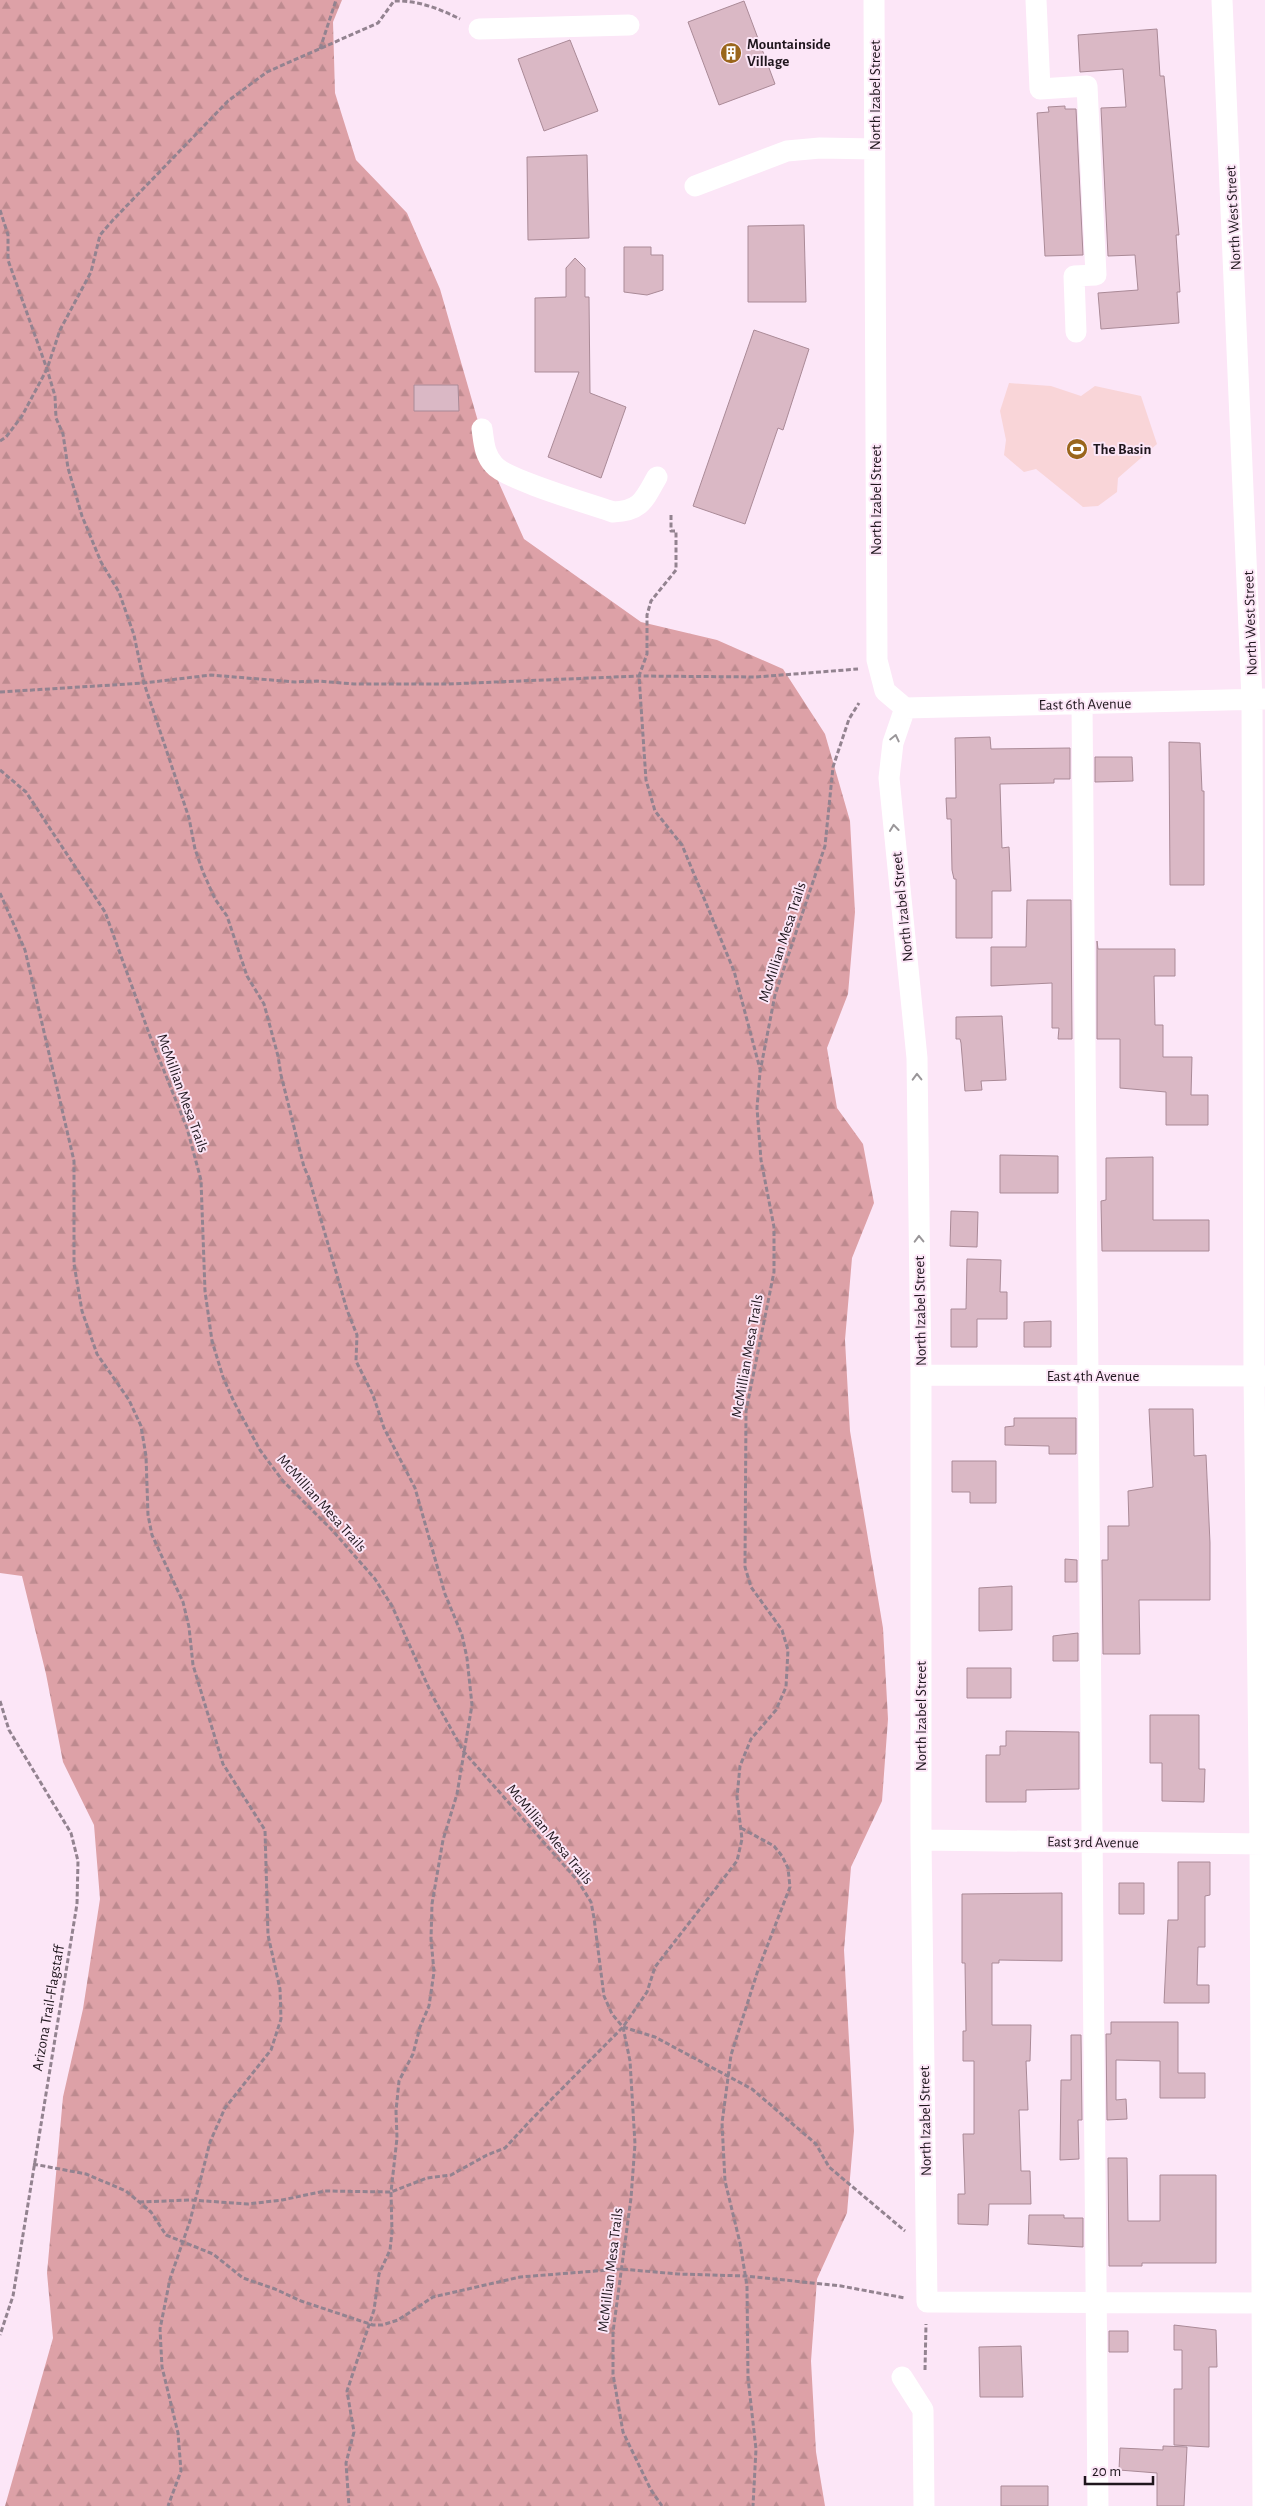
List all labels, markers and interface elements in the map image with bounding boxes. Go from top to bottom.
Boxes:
place label: Mountainside Village [747,37,831,69]
street label: North Izabel Street [868,40,883,150]
building icon: Mountainside Village [719,41,743,65]
street label: North West Street [1223,165,1244,271]
sports icon: The Basin [1065,437,1089,461]
place label: The Basin [1093,442,1152,457]
street label: North Izabel Street [869,445,884,555]
street label: North West Street [1241,570,1260,676]
street label: East 6th Avenue [1039,696,1131,713]
one-way arrow [889,734,900,743]
one-way arrow [889,824,900,832]
street label: North Izabel Street [889,851,916,963]
street label: McMillian Mesa Trails [756,880,809,1004]
street label: McMillian Mesa Trails [154,1032,211,1155]
one-way arrow [912,1072,922,1080]
one-way arrow [914,1235,925,1243]
street label: North Izabel Street [912,1255,929,1366]
street label: McMillian Mesa Trails [729,1293,766,1419]
street label: East 4th Avenue [1047,1369,1139,1384]
street label: McMillian Mesa Trails [274,1452,369,1555]
street label: North Izabel Street [914,1661,929,1771]
street label: McMillian Mesa Trails [504,1782,596,1887]
street label: East 3rd Avenue [1047,1834,1139,1851]
street label: Arizona Trail-Flagstaff [30,1943,67,2072]
street label: North Izabel Street [917,2065,934,2176]
street label: McMillian Mesa Trails [595,2207,626,2333]
scale bar [1085,2454,1152,2486]
text: 20 m [1092,2464,1121,2479]

